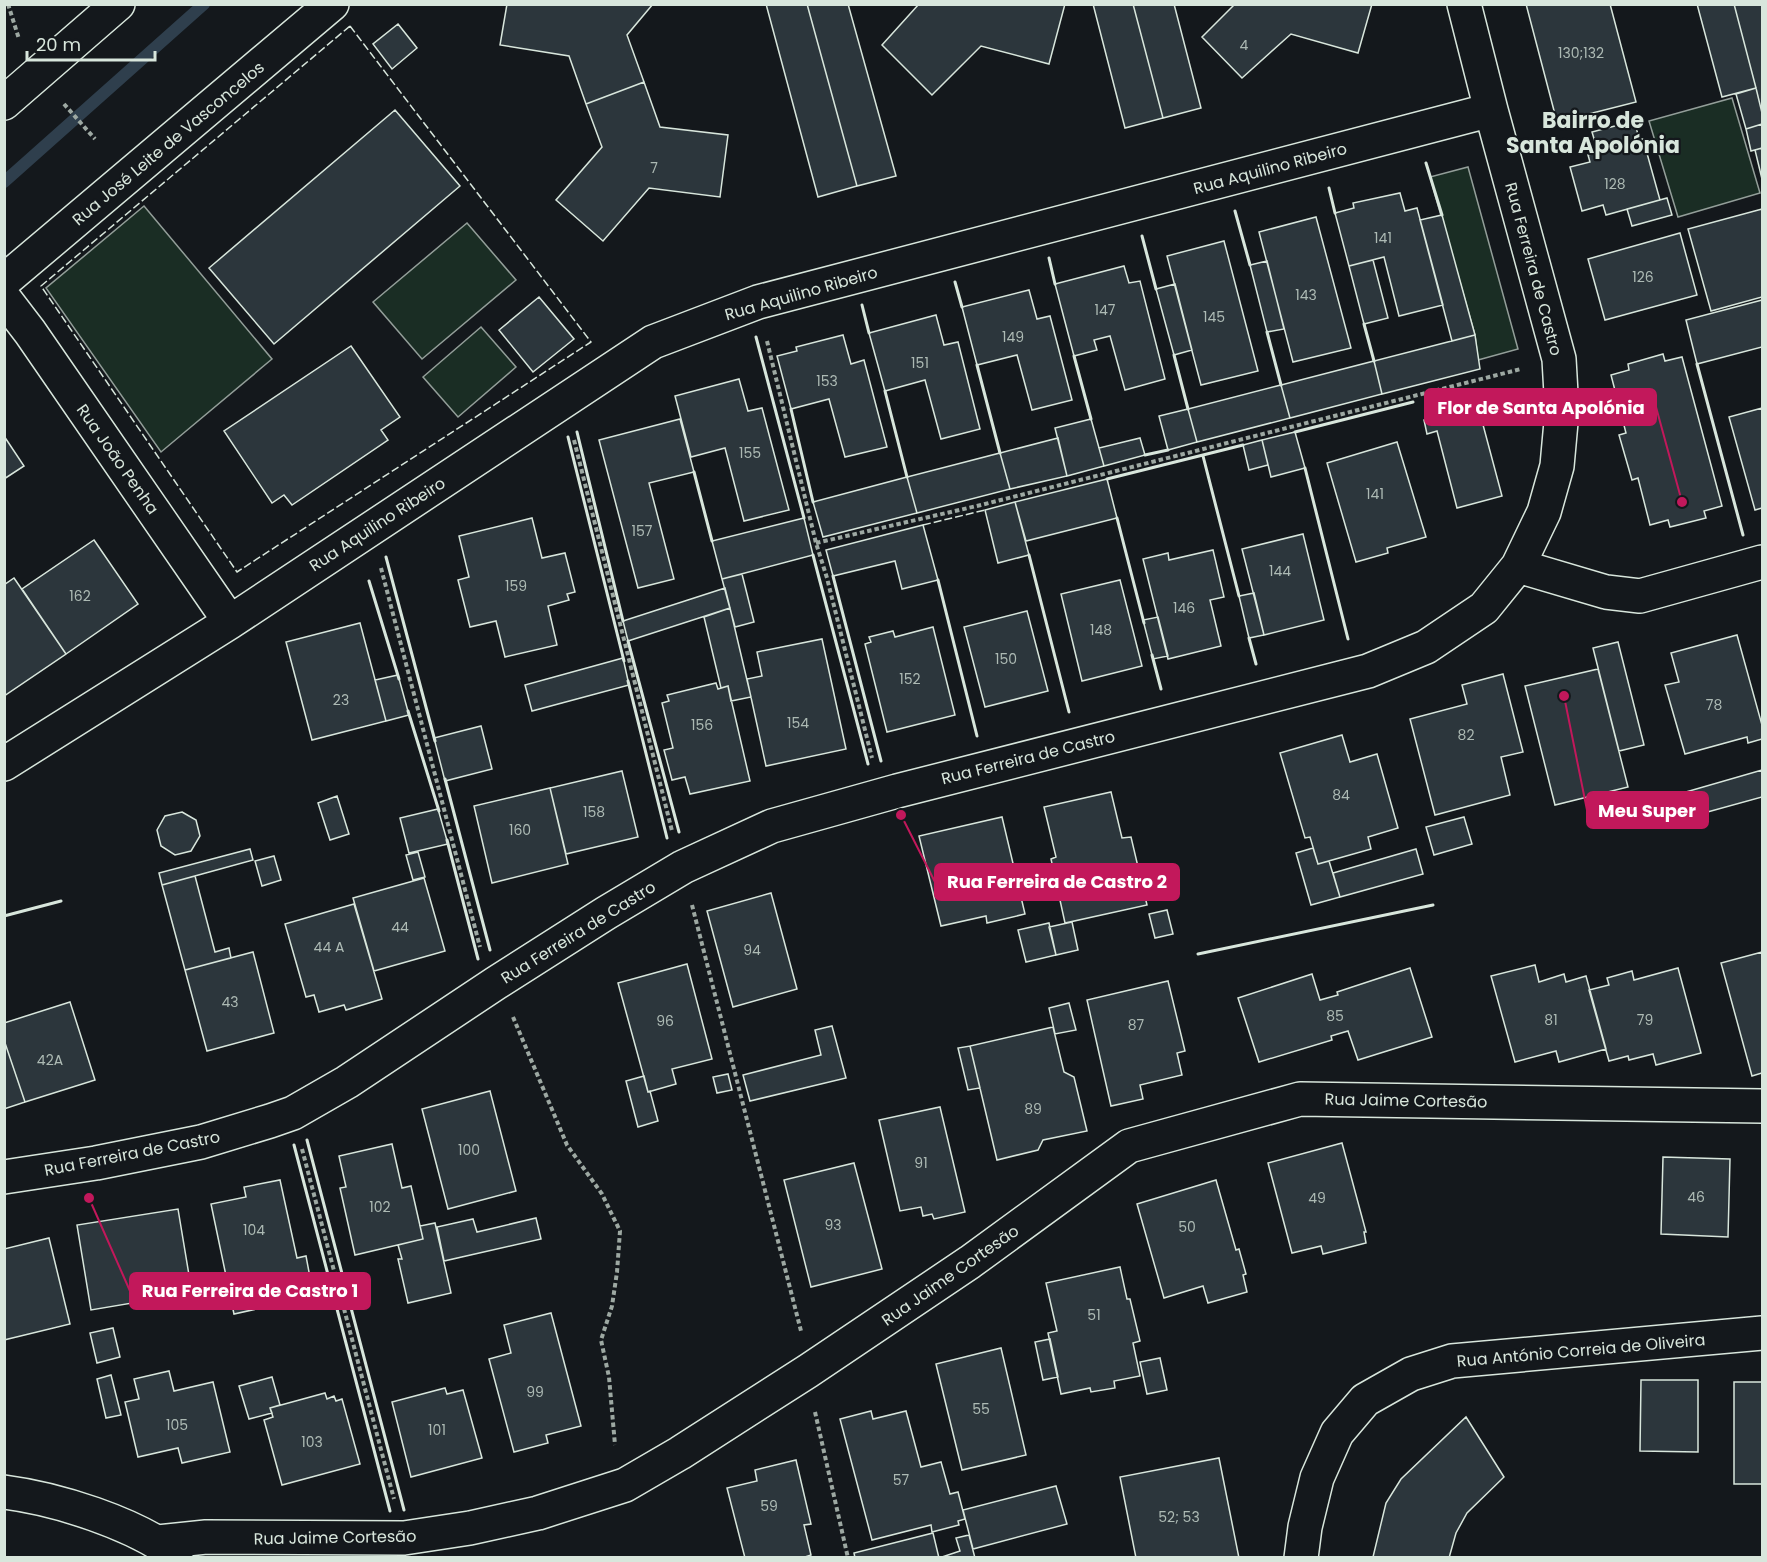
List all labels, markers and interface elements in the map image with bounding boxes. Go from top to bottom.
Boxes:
scale bar [27,24,154,62]
text: 20 m [36,32,81,57]
house number: 4 [1240,35,1249,55]
house number: 130;132 [1558,43,1604,63]
street label: Rua José Leite de Vasconcelos [67,56,269,231]
district label: Bairro de Santa Apolónia [1506,105,1680,161]
street label: Rua Aquilino Ribeiro [1191,137,1349,200]
house number: 7 [650,158,658,178]
house number: 128 [1604,174,1626,194]
street label: Rua Ferreira de Castro [1499,180,1568,358]
house number: 141 [1374,228,1392,248]
street label: Rua Aquilino Ribeiro [722,261,880,326]
house number: 126 [1632,267,1654,287]
house number: 143 [1295,285,1317,305]
house number: 147 [1095,300,1116,320]
house number: 145 [1203,307,1225,327]
house number: 149 [1002,327,1024,347]
house number: 151 [911,353,929,373]
house number: 153 [816,371,838,391]
callout: Flor de Santa Apolónia [1425,389,1656,425]
text: Flor de Santa Apolónia [1437,395,1645,420]
street label: Rua João Penha [71,400,164,519]
house number: 155 [739,443,761,463]
street label: Rua Aquilino Ribeiro [305,472,450,577]
house number: 141 [1366,484,1384,504]
house number: 157 [632,521,653,541]
house number: 144 [1269,561,1291,581]
house number: 159 [505,576,527,596]
house number: 162 [69,586,91,606]
house number: 146 [1173,598,1195,618]
house number: 148 [1090,620,1112,640]
house number: 150 [995,649,1017,669]
house number: 152 [899,669,921,689]
house number: 23 [333,690,349,710]
house number: 78 [1706,695,1722,715]
house number: 154 [787,713,809,733]
house number: 156 [691,715,713,735]
street label: Rua Ferreira de Castro [939,725,1117,790]
house number: 82 [1458,725,1474,745]
house number: 84 [1332,785,1350,805]
callout: Meu Super [1587,792,1708,828]
text: Meu Super [1598,798,1696,823]
house number: 158 [583,802,605,822]
house number: 160 [509,820,531,840]
callout: Rua Ferreira de Castro 2 [935,864,1179,900]
text: Rua Ferreira de Castro 2 [947,869,1167,894]
street label: Rua Ferreira de Castro [497,875,660,989]
house number: 44 [391,917,409,937]
house number: 44 A [314,937,344,957]
house number: 94 [743,940,761,960]
house number: 43 [221,992,239,1012]
house number: 85 [1326,1006,1344,1026]
house number: 81 [1544,1010,1558,1030]
house number: 79 [1637,1010,1653,1030]
house number: 96 [656,1011,674,1031]
house number: 87 [1128,1015,1145,1035]
house number: 42A [37,1050,63,1070]
street label: Rua Jaime Cortesão [1324,1088,1488,1113]
house number: 89 [1024,1099,1042,1119]
street label: Rua Ferreira de Castro [42,1125,222,1182]
house number: 100 [458,1140,480,1160]
house number: 91 [914,1153,928,1173]
house number: 46 [1687,1187,1705,1207]
house number: 49 [1308,1188,1326,1208]
house number: 102 [369,1197,391,1217]
house number: 93 [824,1215,842,1235]
house number: 50 [1178,1217,1196,1237]
street label: Rua Jaime Cortesão [877,1219,1024,1331]
house number: 104 [243,1220,265,1240]
callout: Rua Ferreira de Castro 1 [130,1273,370,1309]
text: Rua Ferreira de Castro 1 [142,1278,358,1303]
house number: 51 [1087,1305,1101,1325]
street label: Rua António Correia de Oliveira [1456,1328,1706,1373]
house number: 99 [526,1382,544,1402]
house number: 55 [972,1399,990,1419]
house number: 105 [166,1415,188,1435]
house number: 101 [428,1420,446,1440]
house number: 103 [301,1432,323,1452]
house number: 57 [893,1470,910,1490]
house number: 59 [760,1496,778,1516]
house number: 52; 53 [1158,1507,1200,1527]
street label: Rua Jaime Cortesão [253,1525,417,1550]

